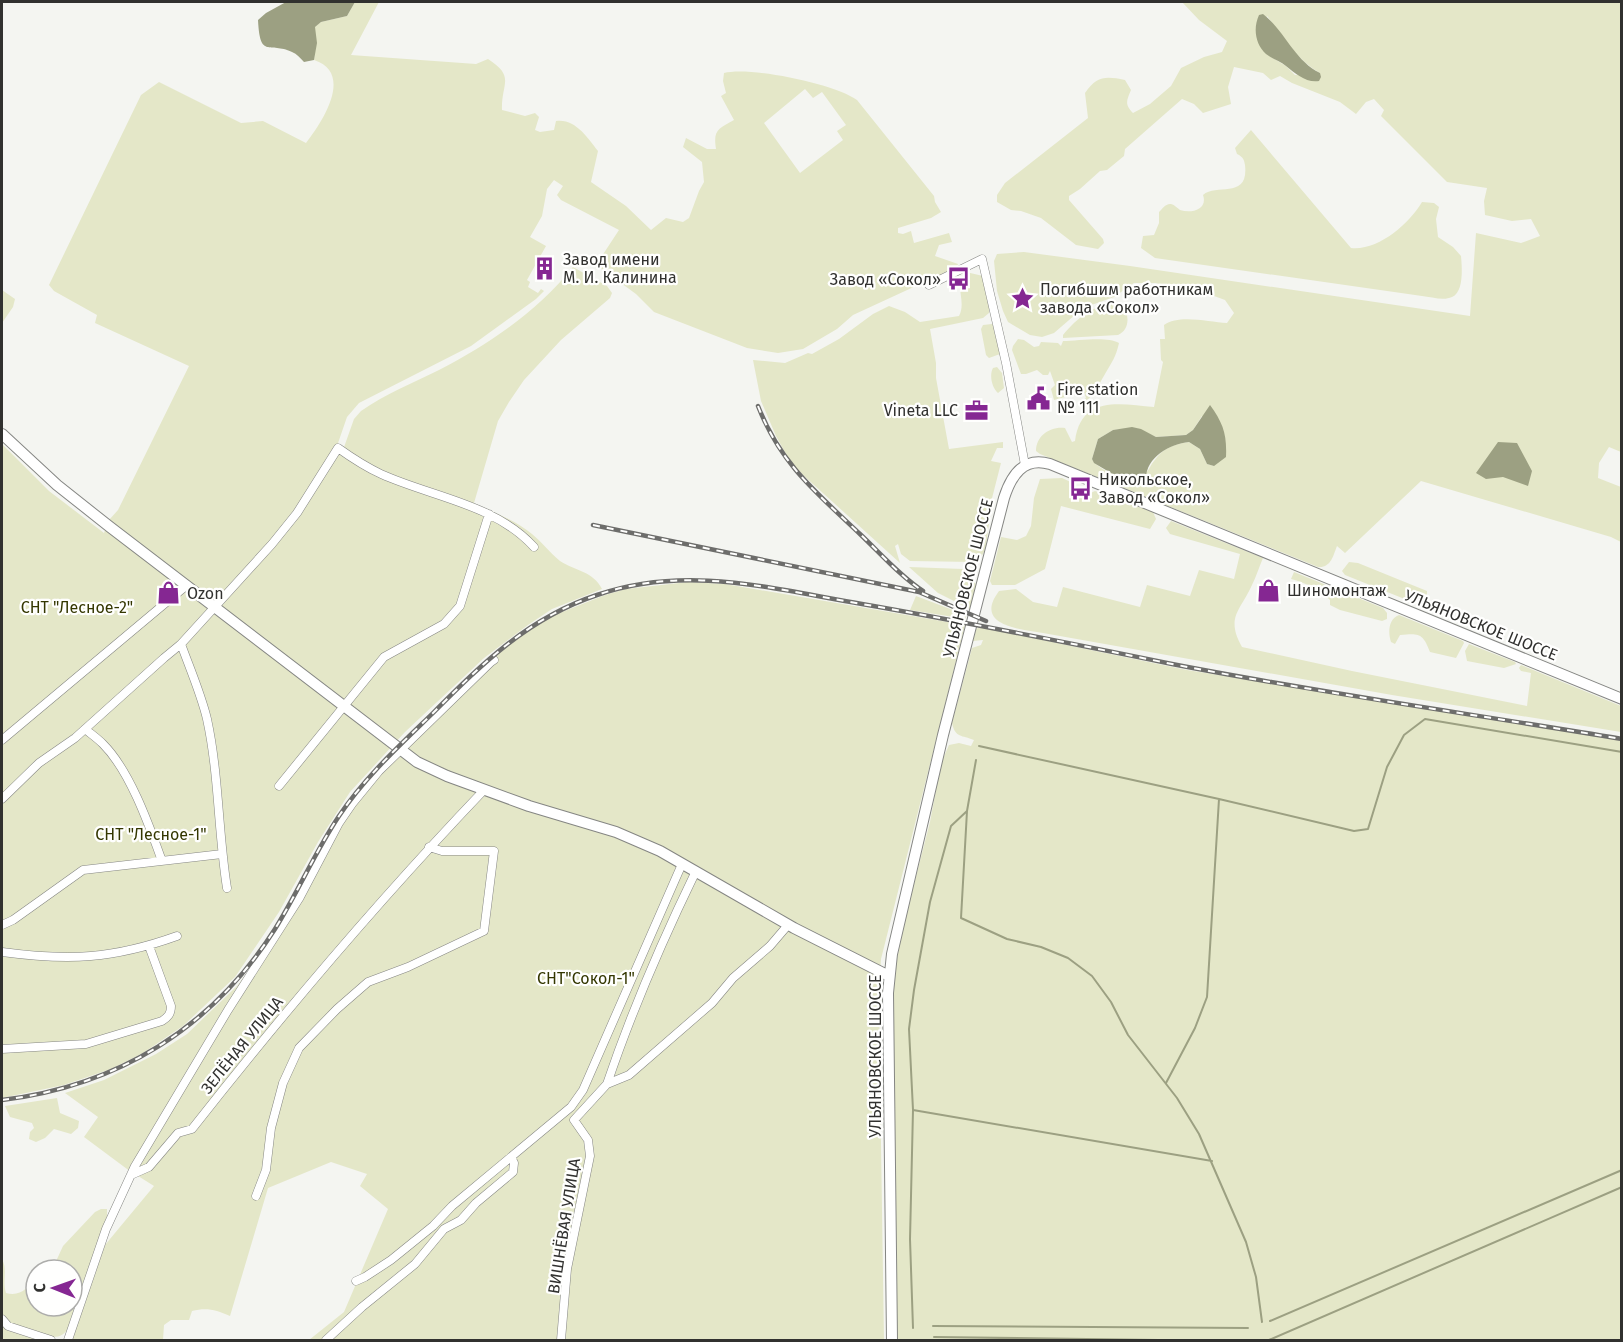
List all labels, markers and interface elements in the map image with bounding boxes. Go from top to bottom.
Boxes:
place label: Завод имени М. И. Калинина [563,250,677,287]
building icon: Завод имени М. И. Калинина [532,255,558,281]
bus stop icon: Завод «Сокол» [946,266,972,292]
place label: Завод «Сокол» [830,270,941,289]
place label: Погибшим работникам завода «Сокол» [1040,280,1213,317]
place icon: Погибшим работникам завода «Сокол» [1009,285,1035,311]
place label: Fire station № 111 [1057,380,1138,417]
public building icon: Fire station № 111 [1026,385,1052,411]
office icon: Vineta LLC [963,397,989,423]
place label: Vineta LLC [884,401,958,420]
place label: Никольское, Завод «Сокол» [1099,470,1210,507]
bus stop icon: Никольское, Завод «Сокол» [1068,475,1094,501]
street label: УЛЬЯНОВСКОЕ ШОССЕ [939,496,997,660]
shop icon: Шиномонтаж [1256,577,1282,603]
shop icon: Ozon [156,580,182,606]
place label: Шиномонтаж [1287,581,1387,600]
place label: Ozon [187,584,224,603]
street label: УЛЬЯНОВСКОЕ ШОССЕ [1402,586,1560,664]
park label: СНТ "Лесное-2" [21,598,133,617]
park label: СНТ "Лесное-1" [95,825,207,844]
park label: СНТ"Сокол-1" [537,969,635,988]
street label: УЛЬЯНОВСКОЕ ШОССЕ [866,974,885,1138]
street label: ЗЕЛЁНАЯ УЛИЦА [197,992,288,1097]
street label: ВИШНЁВАЯ УЛИЦА [544,1156,584,1295]
north arrow [24,1258,84,1318]
text: С [30,1282,49,1293]

